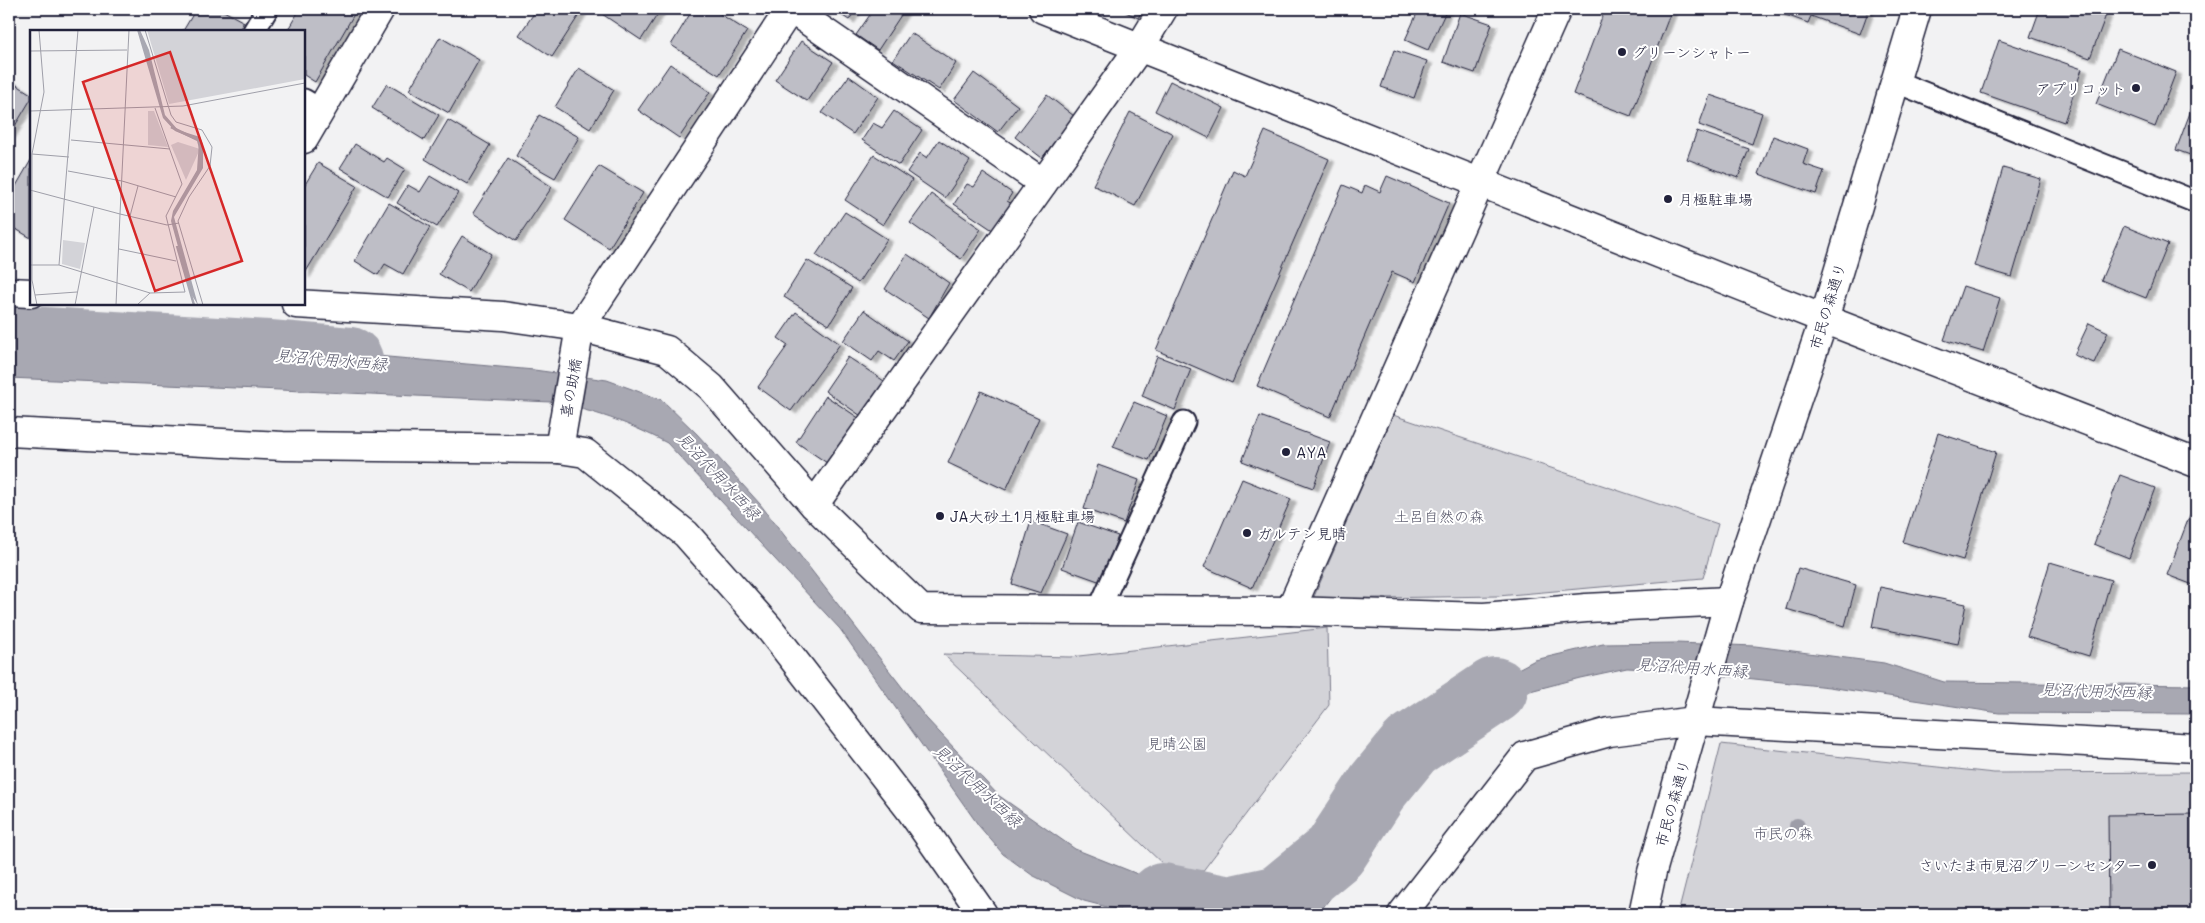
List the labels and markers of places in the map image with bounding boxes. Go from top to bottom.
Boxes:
place label: グリーンシャトー [1632,42,1751,62]
marker: グリーンシャトー [1616,46,1628,58]
place label: アプリコット [2036,78,2126,98]
marker: アプリコット [2130,82,2142,94]
place label: 月極駐車場 [1678,189,1753,209]
marker: 月極駐車場 [1662,193,1674,205]
place label: AYA [1296,442,1327,462]
marker: AYA [1280,446,1292,458]
place label: JA大砂土1月極駐車場 [950,506,1095,526]
marker: JA大砂土1月極駐車場 [934,510,946,522]
place label: ガルテン見晴 [1257,523,1347,543]
marker: ガルテン見晴 [1241,527,1253,539]
place label: さいたま市見沼グリーンセンター [1919,855,2142,875]
marker: さいたま市見沼グリーンセンター [2146,859,2158,871]

